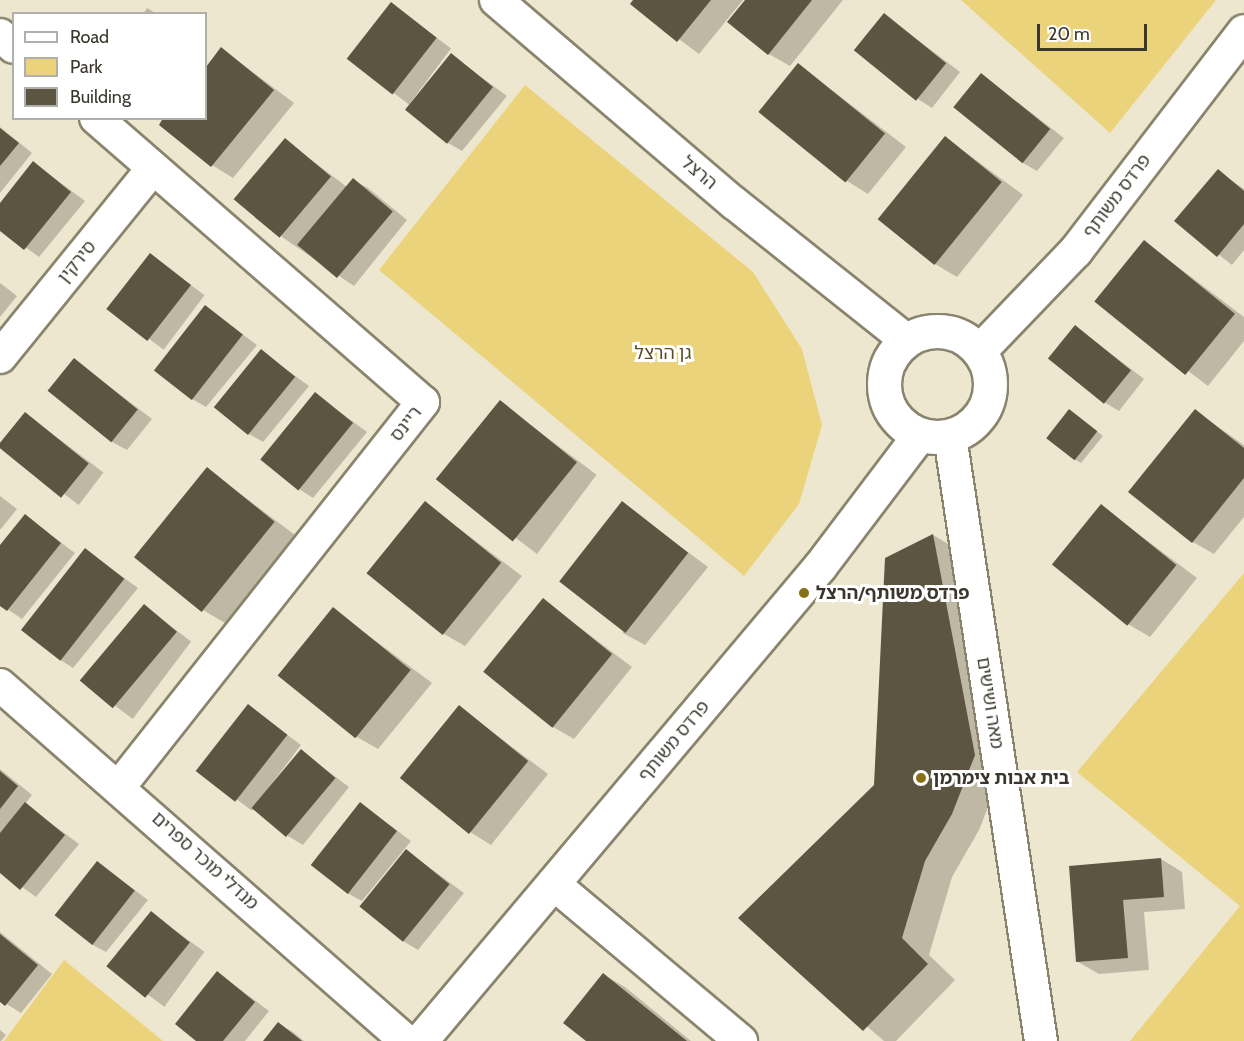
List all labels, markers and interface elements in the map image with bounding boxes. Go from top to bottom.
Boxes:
legend [12,12,207,120]
scale bar [1040,12,1150,50]
text: 20 m [1048,23,1090,45]
text: Road [70,26,109,48]
text: Park [70,56,102,78]
text: Building [70,86,131,108]
street label: פרדס משותף [1079,150,1155,242]
street label: הרצל [677,152,721,194]
street label: סירקין [53,236,101,288]
park label: גן הרצל [635,342,691,364]
street label: ריינס [386,402,426,446]
place label: פרדס משותף/הרצל [816,582,970,604]
marker: פרדס משותף/הרצל [797,586,811,600]
street label: מאה ושישים [972,656,1008,750]
street label: פרדס משותף [634,696,714,786]
place label: בית אבות צימרמן [933,767,1069,789]
marker: בית אבות צימרמן [914,771,928,785]
street label: מנדלי מוכר ספרים [147,808,263,914]

